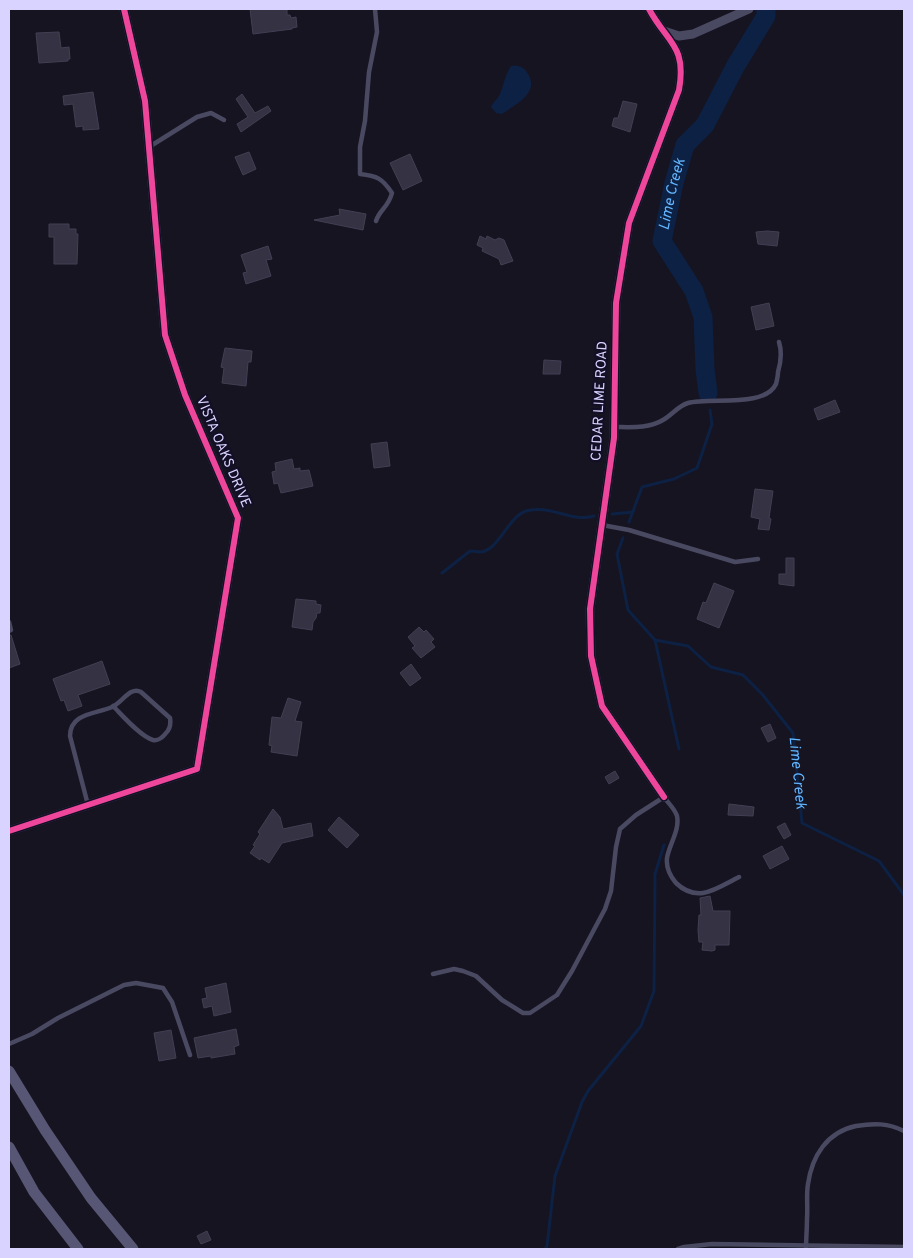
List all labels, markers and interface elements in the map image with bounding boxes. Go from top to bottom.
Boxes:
water label: Lime Creek [655,156,690,232]
street label: CEDAR LIME ROAD [588,341,612,461]
street label: VISTA OAKS DRIVE [192,394,254,510]
water label: Lime Creek [784,736,810,811]

